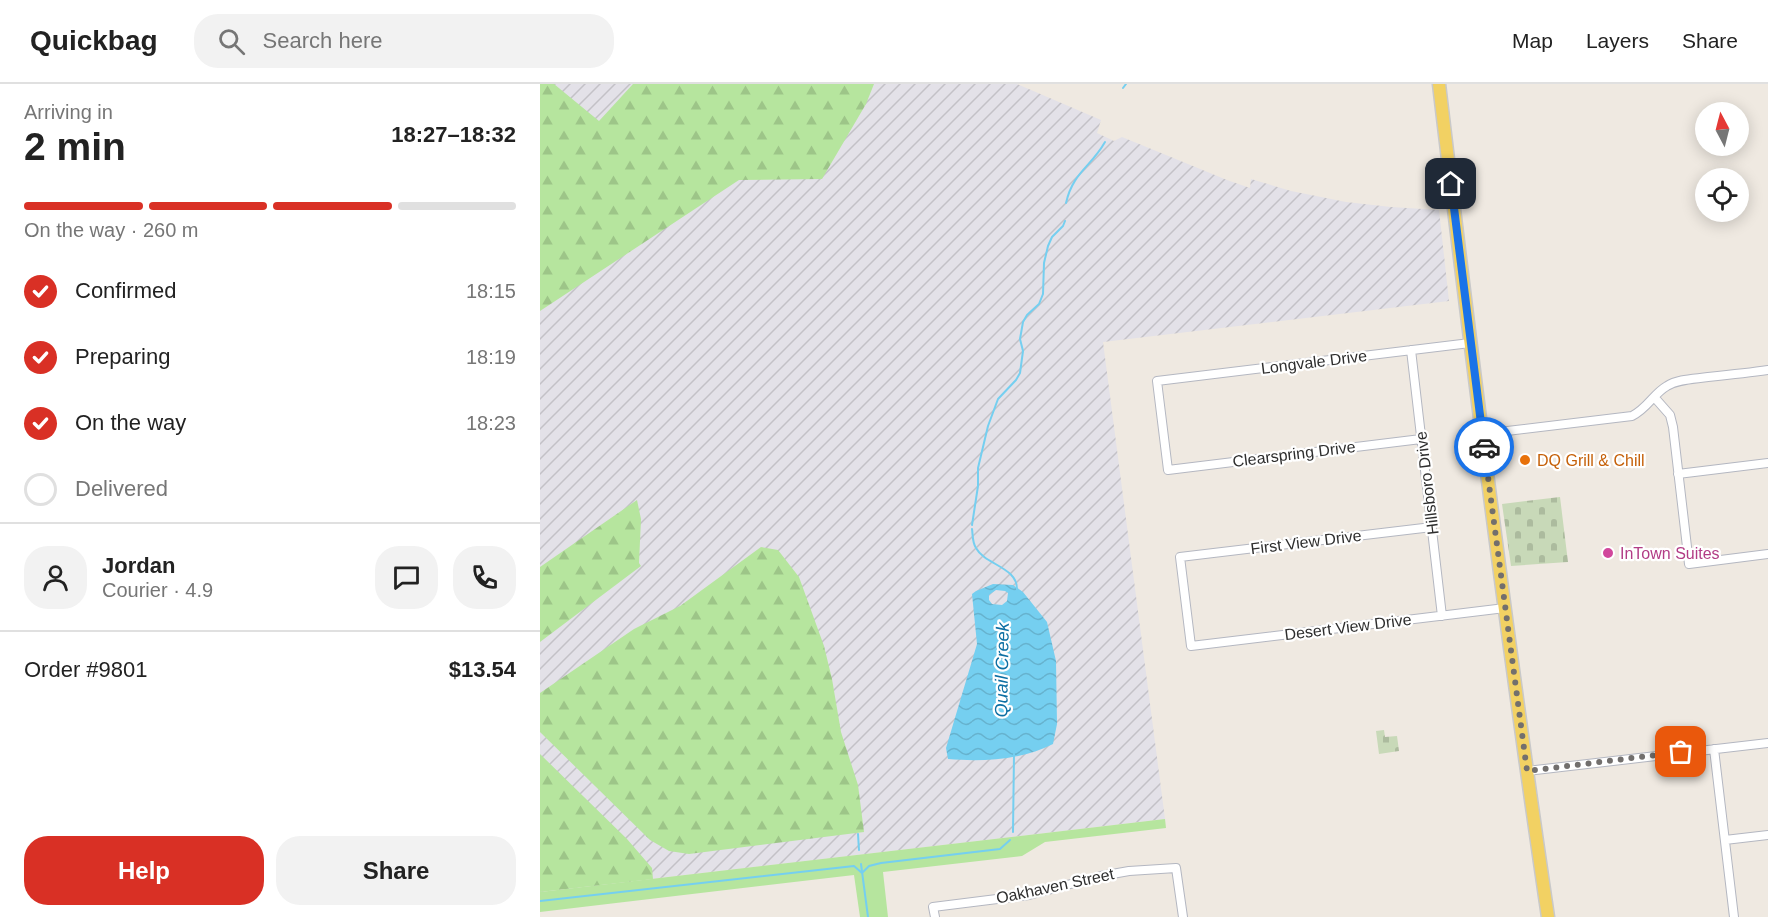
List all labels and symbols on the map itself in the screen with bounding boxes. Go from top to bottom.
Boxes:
north arrow [1695,102,1749,156]
pin [1425,158,1476,209]
street label: Longvale Drive [1260,347,1368,377]
courier [1454,417,1514,477]
street label: Hillsboro Drive [1412,430,1442,536]
street label: Clearspring Drive [1232,438,1356,470]
place label: DQ Grill & Chill [1537,452,1645,469]
marker: DQ Grill & Chill [1518,453,1532,467]
street label: First View Drive [1250,527,1363,557]
place label: InTown Suites [1620,545,1720,562]
marker: InTown Suites [1601,546,1615,560]
street label: Desert View Drive [1284,611,1413,643]
water label: Quail Creek [991,621,1013,718]
pin [1655,726,1706,777]
street label: Oakhaven Street [995,865,1116,907]

